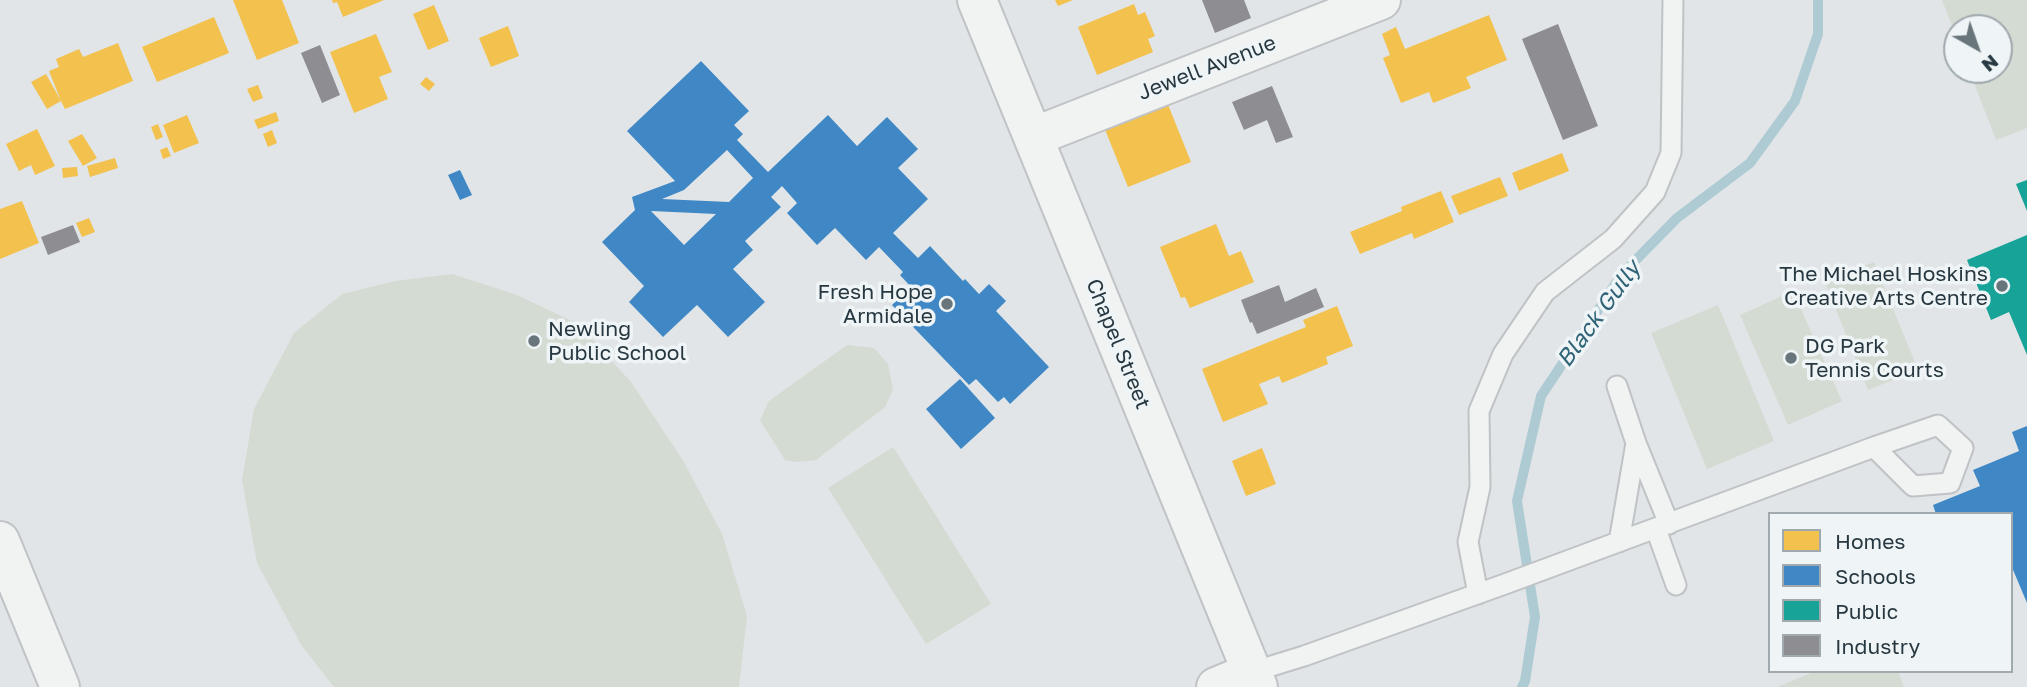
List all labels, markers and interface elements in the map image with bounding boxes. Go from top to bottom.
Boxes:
north arrow [1943,14,2013,84]
street label: Jewell Avenue [1135,30,1279,106]
text: N [1978,50,2003,77]
water label: Black Gully [1551,256,1647,372]
place label: The Michael Hoskins Creative Arts Centre [1779,261,1988,311]
street label: Chapel Street [1080,275,1156,413]
marker: The Michael Hoskins Creative Arts Centre [1994,278,2010,294]
place label: Fresh Hope Armidale [817,279,933,329]
marker: Fresh Hope Armidale [939,296,955,312]
place label: Newling Public School [548,316,686,366]
marker: Newling Public School [526,333,542,349]
place label: DG Park Tennis Courts [1805,333,1944,383]
marker: DG Park Tennis Courts [1783,350,1799,366]
legend [1768,512,2013,673]
text: Homes [1835,528,1905,554]
text: Schools [1835,563,1916,589]
text: Public [1835,598,1898,624]
text: Industry [1835,633,1920,659]

